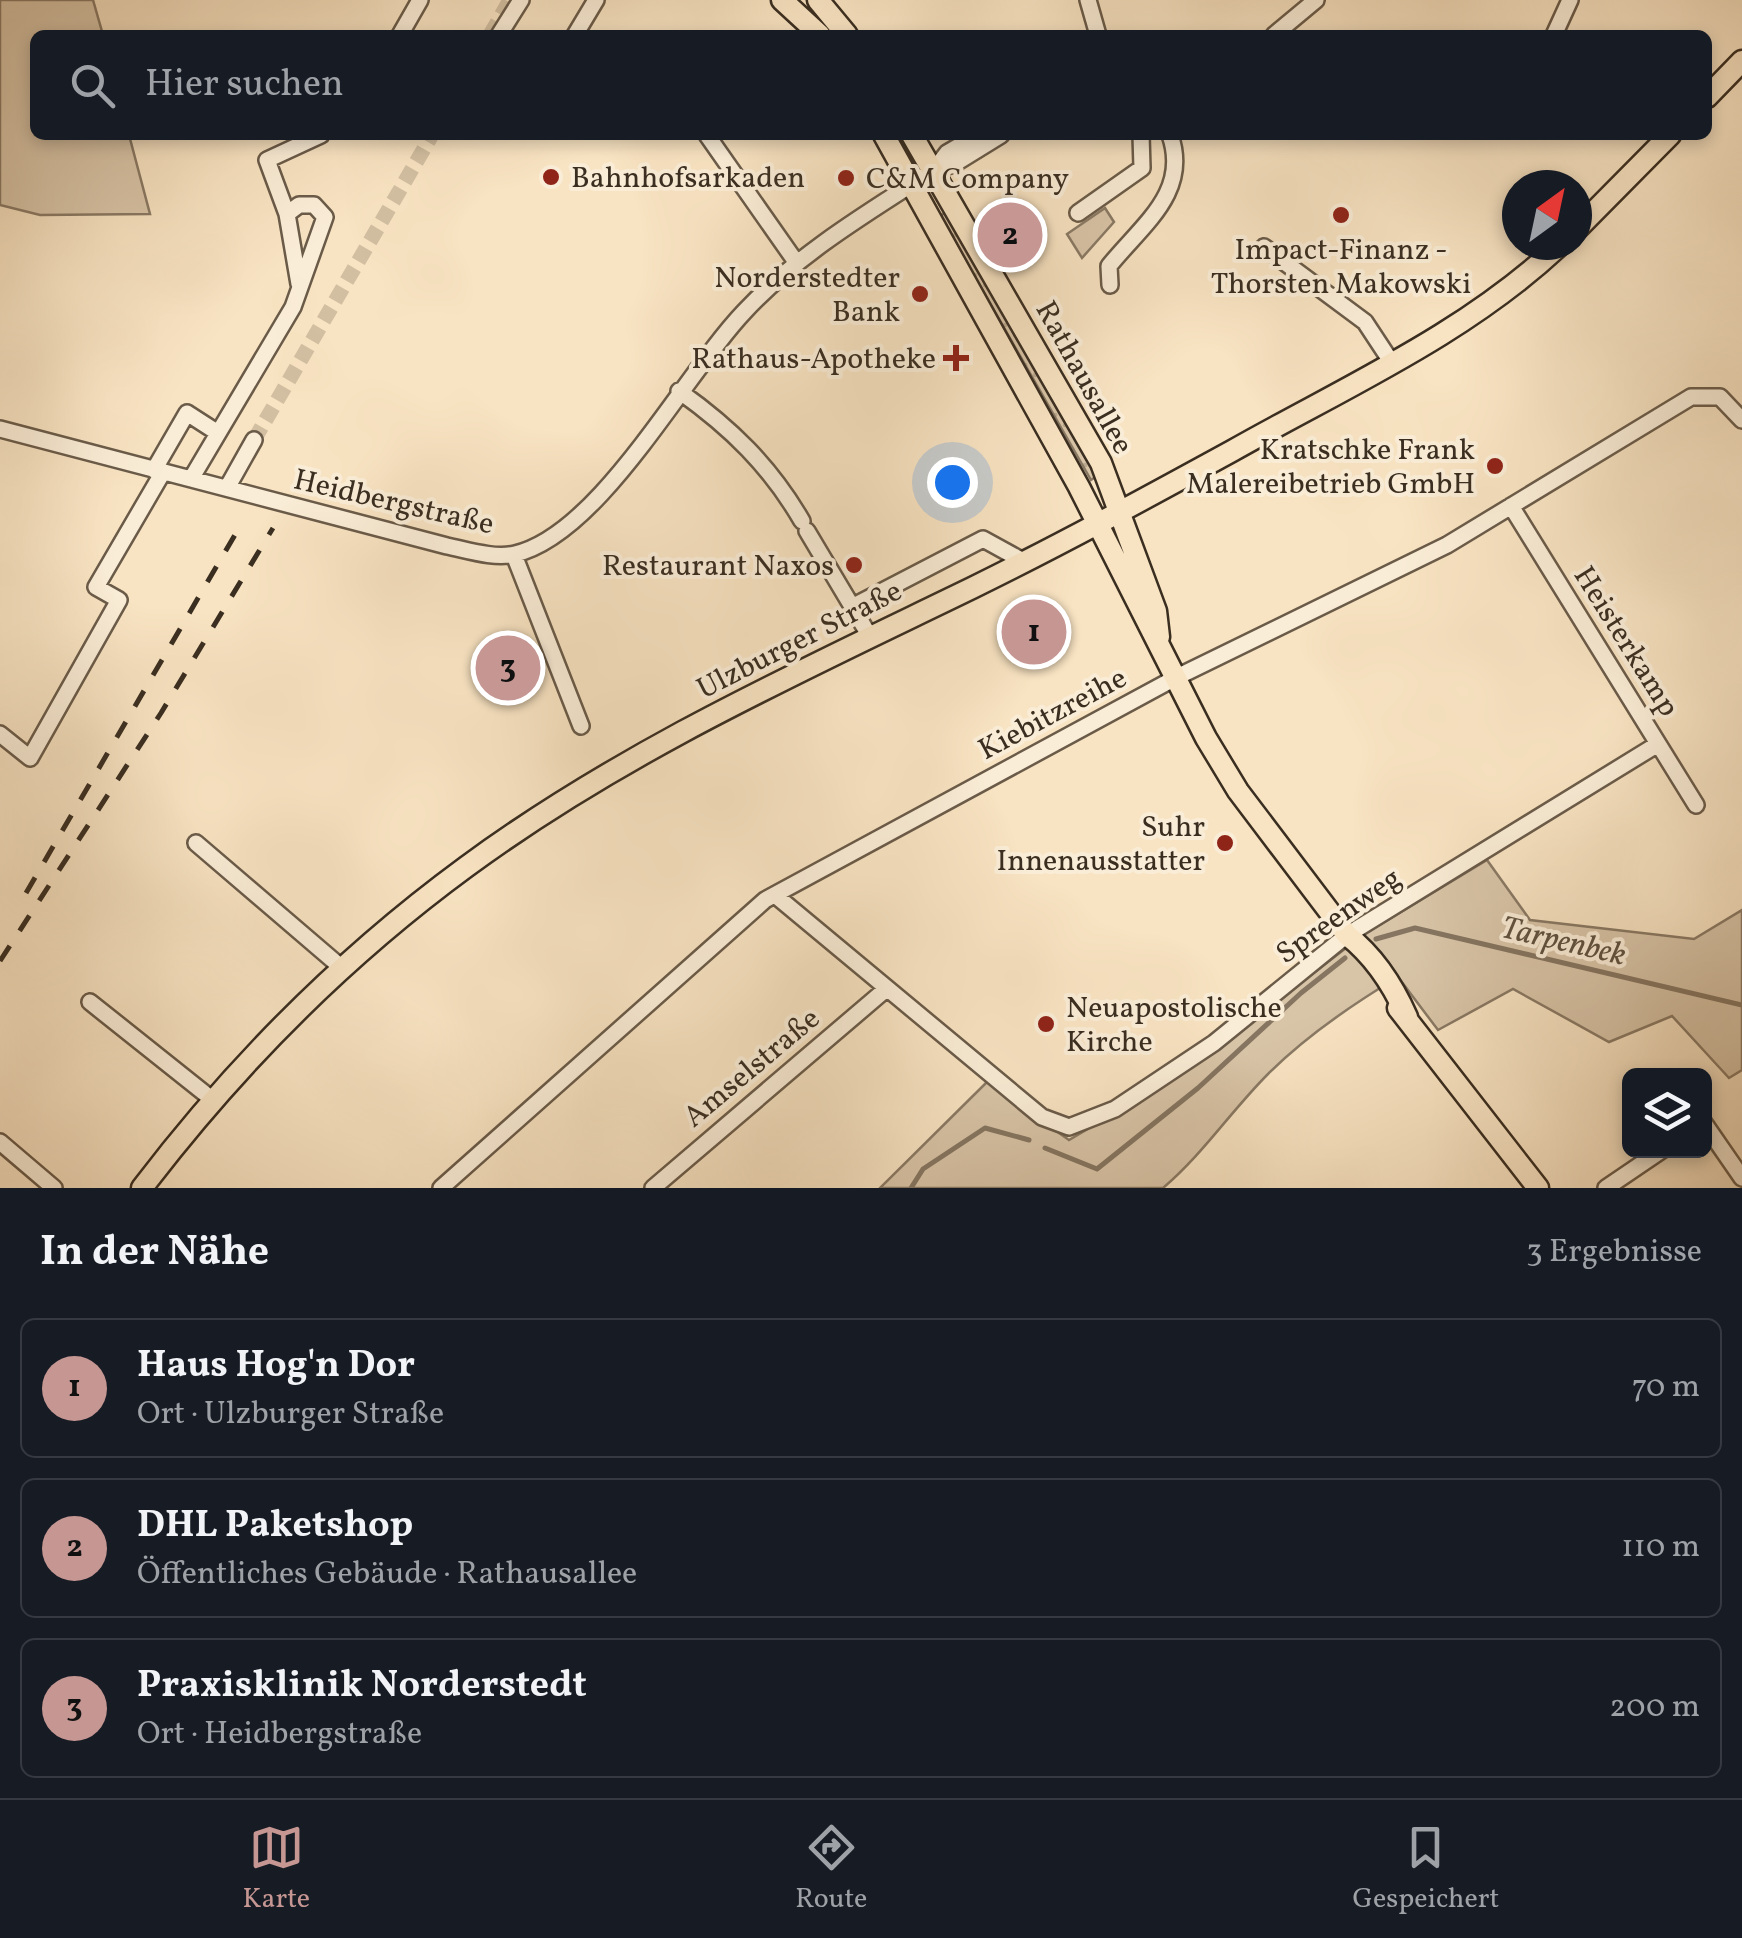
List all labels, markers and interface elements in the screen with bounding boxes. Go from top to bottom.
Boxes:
search box [30,30,1712,140]
icon: search [65,58,120,113]
text: Hier suchen [145,59,344,112]
place label: Bahnhofsarkaden [571,158,805,200]
place label: C&M Company [866,159,1069,201]
marker: Bahnhofsarkaden [540,166,562,188]
marker: C&M Company [835,167,857,189]
north arrow [1502,170,1592,260]
pin: 2 [978,198,1042,272]
marker: Impact-Finanz - Thorsten Makowski [1330,204,1352,226]
place label: Impact-Finanz - Thorsten Makowski [1211,230,1471,306]
place label: Norderstedter Bank [714,258,900,334]
marker: Norderstedter Bank [909,283,931,305]
street label: Rathausallee [1024,294,1143,462]
place label: Rathaus-Apotheke [691,339,936,381]
marker: Rathaus-Apotheke [945,347,967,369]
place label: Kratschke Frank Malereibetrieb GmbH [1186,430,1475,506]
marker: Kratschke Frank Malereibetrieb GmbH [1484,455,1506,477]
your location [927,457,978,508]
street label: Heidbergstraße [289,460,498,546]
place label: Restaurant Naxos [602,546,834,588]
marker: Restaurant Naxos [843,554,865,576]
street label: Heisterkamp [1562,559,1688,726]
street label: Ulzburger Straße [690,571,910,711]
pin: 1 [1002,594,1066,670]
pin: 3 [476,630,540,706]
street label: Kiebitzreihe [971,658,1135,771]
place label: Suhr Innenausstatter [997,807,1205,883]
marker: Suhr Innenausstatter [1214,832,1236,854]
street label: Spreenweg [1268,858,1410,975]
water label: Tarpenbek [1497,907,1630,979]
place label: Neuapostolische Kirche [1066,988,1282,1064]
street label: Amselstraße [675,999,830,1138]
marker: Neuapostolische Kirche [1035,1013,1057,1035]
map controls [1622,1068,1712,1158]
button: layers [1622,1068,1712,1158]
text: In der Nähe [40,1224,269,1283]
text: 3 Ergebnisse [1526,1231,1702,1275]
text: Haus Hog'n Dor [137,1340,415,1393]
text: 1 [68,1366,81,1410]
text: 70 m [1632,1366,1700,1410]
text: Ort · Ulzburger Straße [137,1393,444,1437]
text: DHL Paketshop [137,1500,413,1553]
text: 2 [66,1526,83,1570]
text: 110 m [1621,1526,1700,1570]
text: Öffentliches Gebäude · Rathausallee [137,1553,637,1597]
text: Praxisklinik Norderstedt [137,1660,587,1713]
text: 3 [66,1686,83,1730]
text: 200 m [1609,1686,1700,1730]
text: Ort · Heidbergstraße [137,1713,422,1757]
tab: Karte [243,1820,310,1919]
tab: Route [795,1820,867,1919]
tab: Gespeichert [1353,1820,1499,1919]

